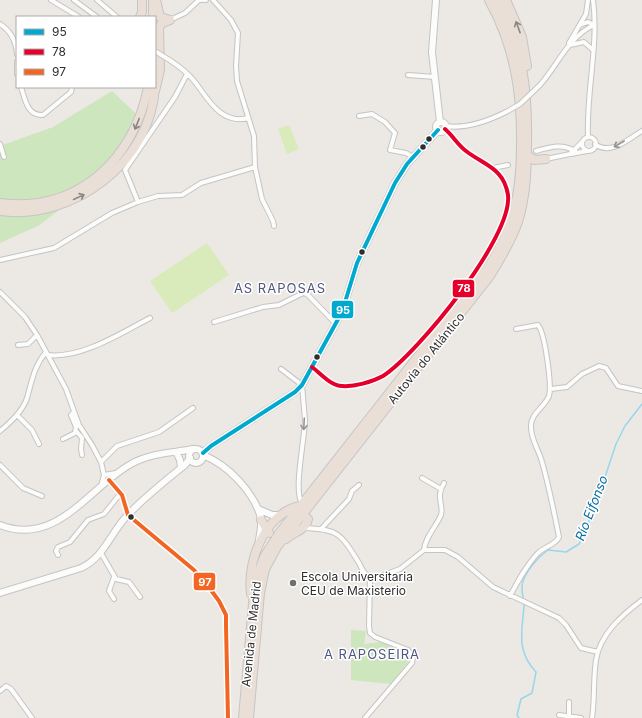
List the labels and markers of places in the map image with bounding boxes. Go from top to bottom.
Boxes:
unlabelled marker [424,134,434,144]
unlabelled marker [418,142,428,152]
unlabelled marker [357,247,367,257]
unlabelled marker [312,352,322,362]
unlabelled marker [126,512,136,522]
place label: Escola Universitaria CEU de Maxisterio [301,569,413,598]
marker: Escola Universitaria CEU de Maxisterio [288,578,298,588]

